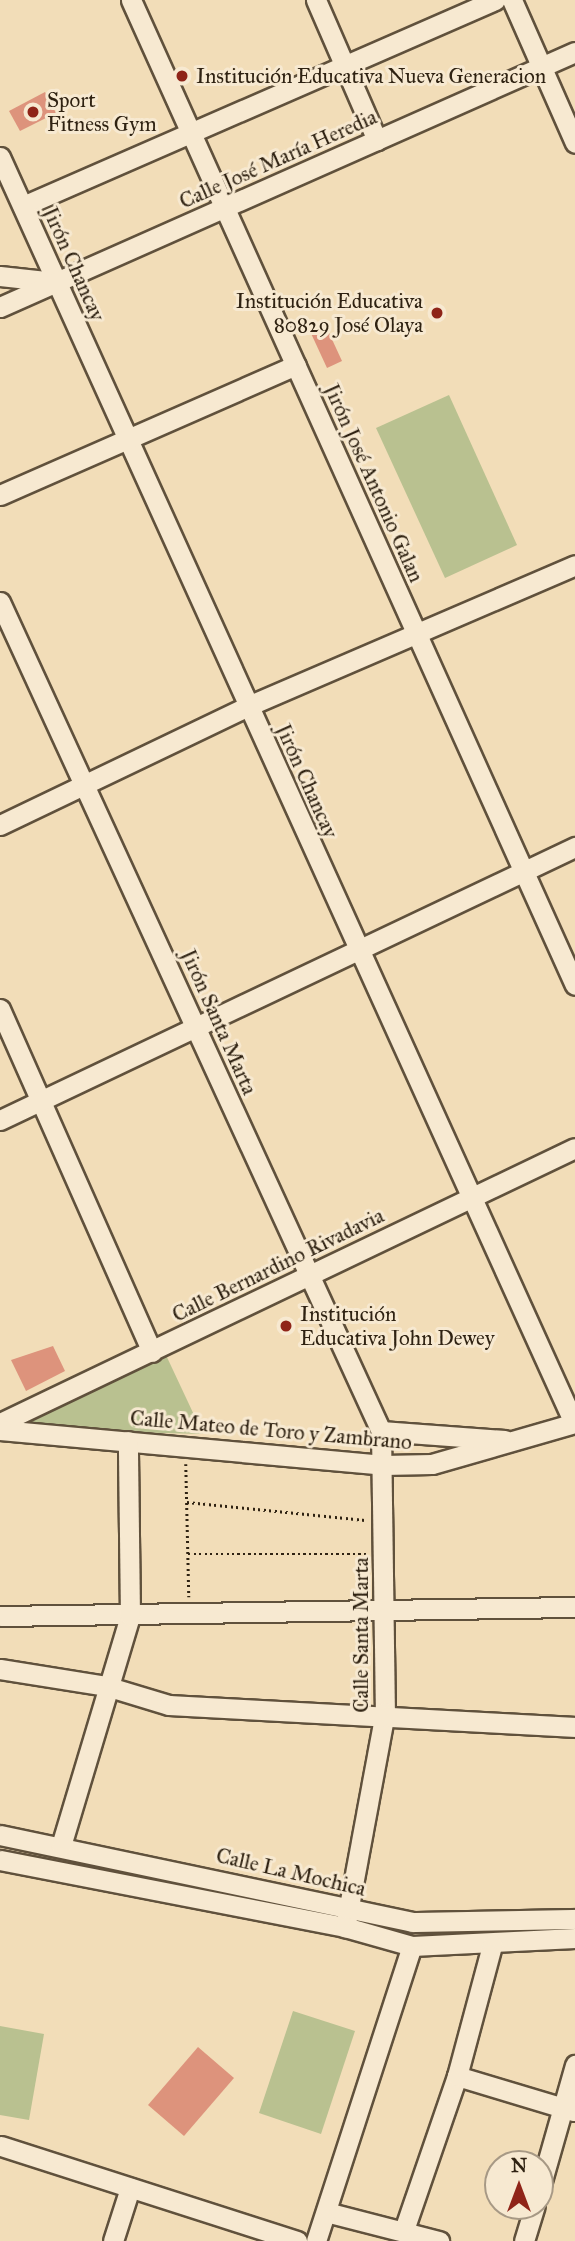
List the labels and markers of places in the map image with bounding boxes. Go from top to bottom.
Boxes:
place label: Institución Educativa Nueva Generacion [196,63,546,89]
marker: Institución Educativa Nueva Generacion [174,68,190,84]
place label: Sport Fitness Gym [47,87,157,137]
marker: Sport Fitness Gym [25,104,41,120]
place label: Institución Educativa 80829 José Olaya [236,288,423,338]
marker: Institución Educativa 80829 José Olaya [429,305,445,321]
place label: Institución Educativa John Dewey [300,1301,494,1351]
marker: Institución Educativa John Dewey [278,1318,294,1334]

